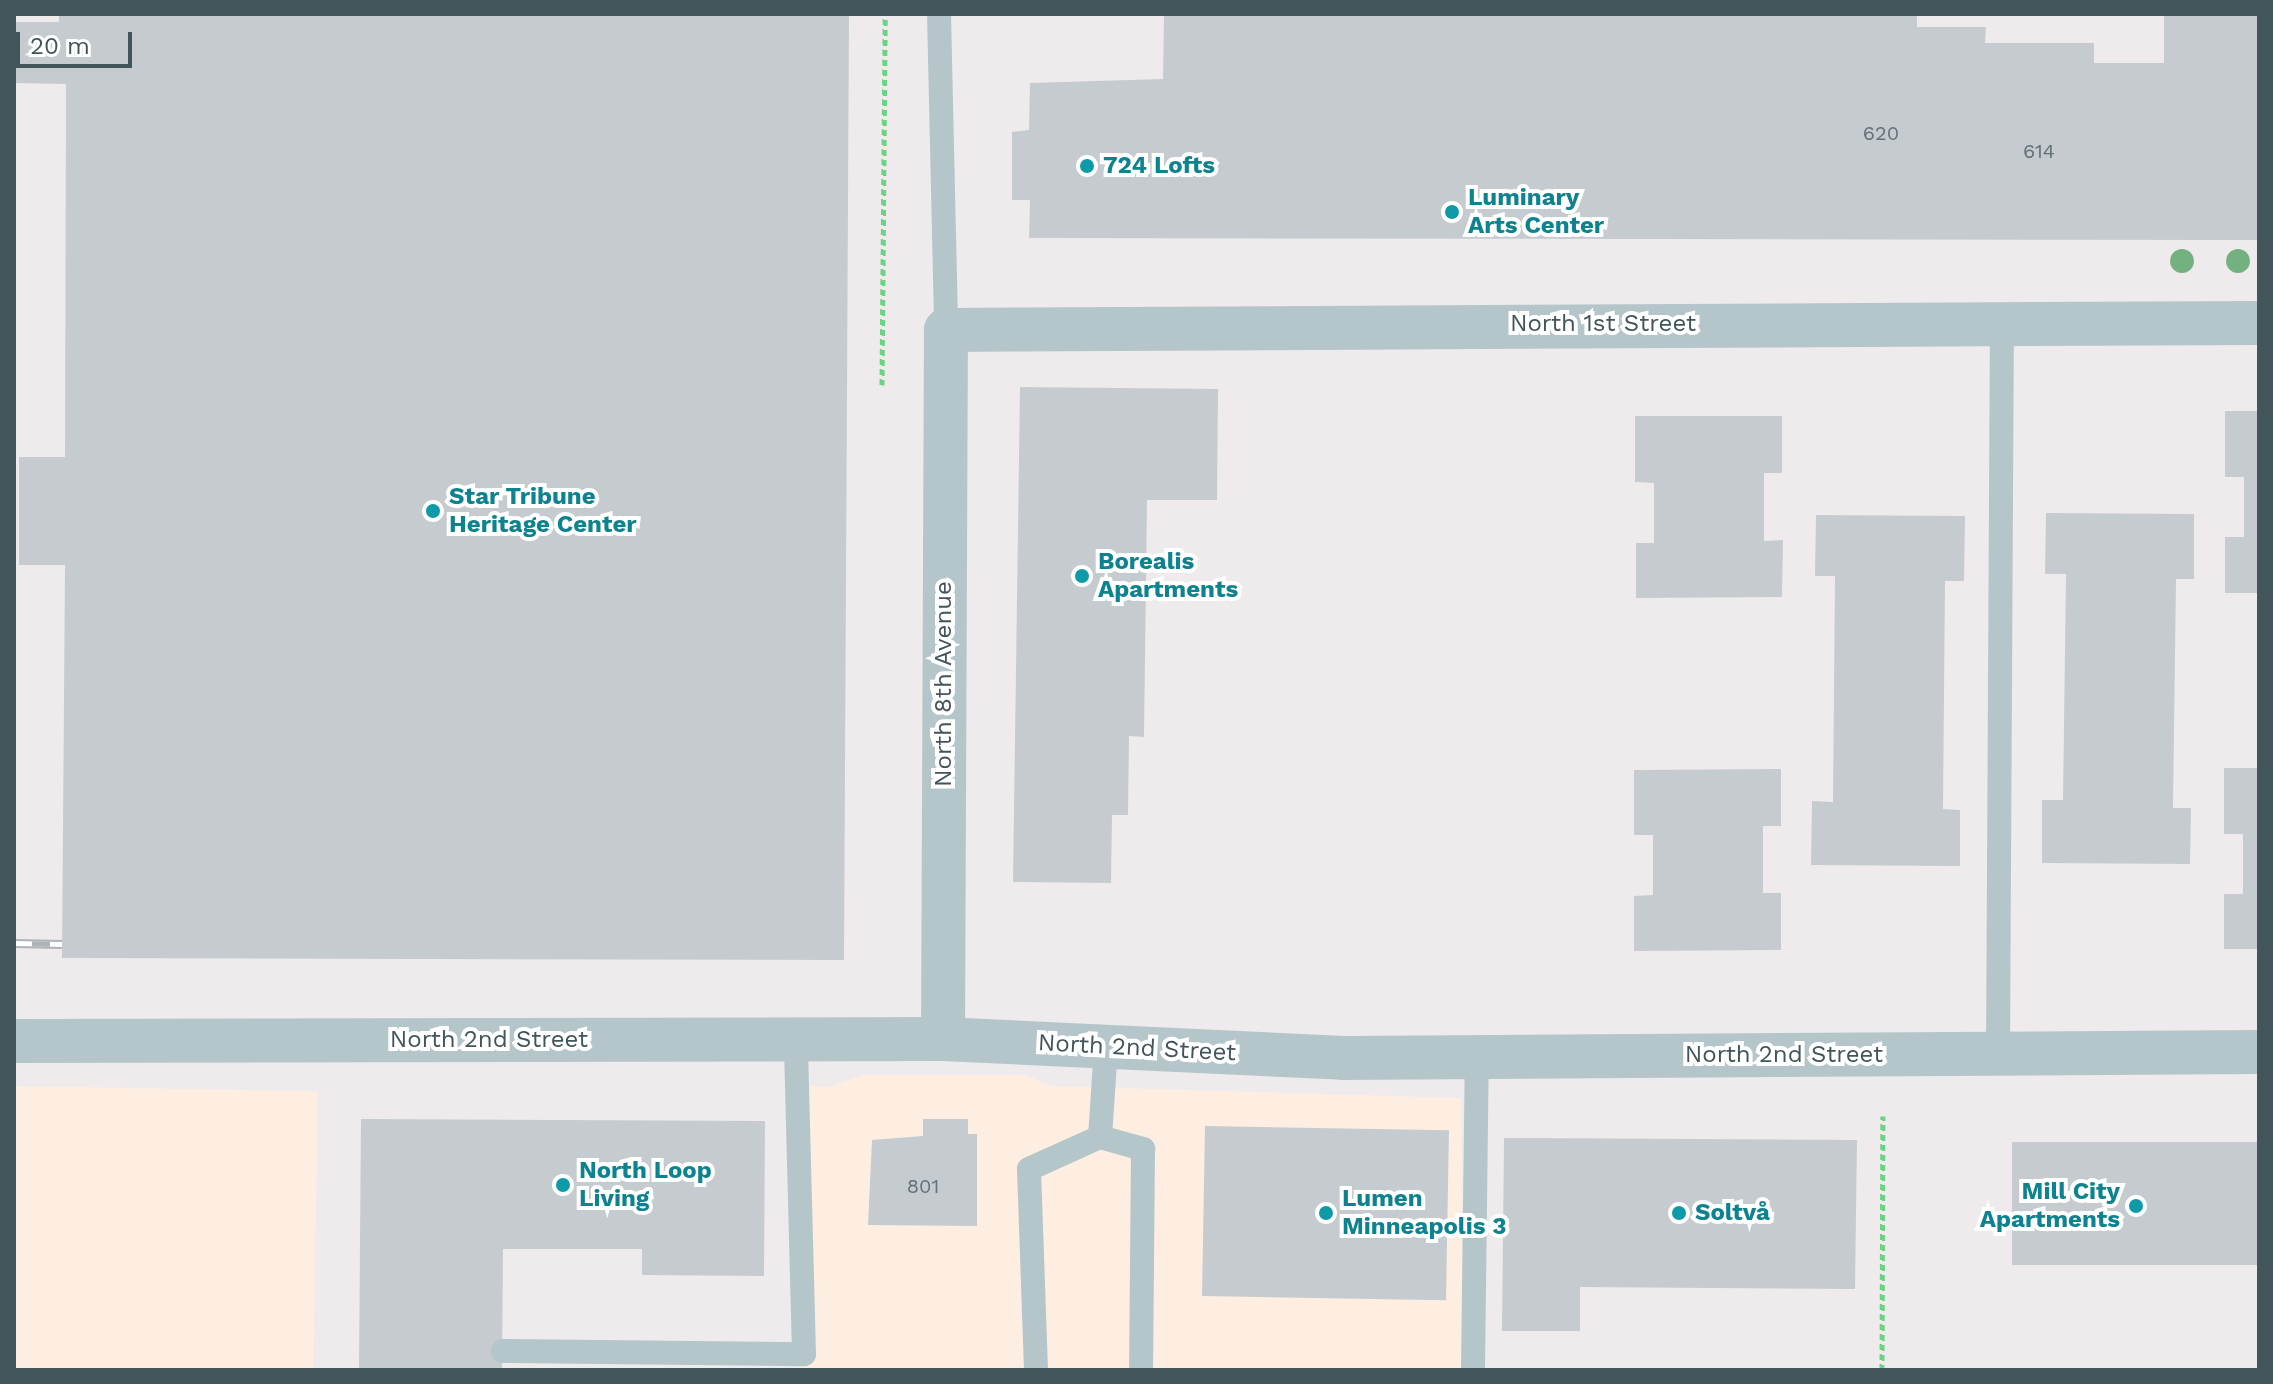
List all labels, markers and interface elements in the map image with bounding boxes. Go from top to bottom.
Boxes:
scale bar [20,16,136,66]
text: 20 m [30,32,90,60]
house number: 620 [1863,121,1899,145]
house number: 614 [2023,139,2055,163]
place label: 724 Lofts [1103,152,1215,180]
marker: 724 Lofts [1078,157,1096,175]
place label: Luminary Arts Center [1468,184,1604,240]
marker: Luminary Arts Center [1443,203,1461,221]
street label: North 1st Street [1510,310,1696,338]
place label: Star Tribune Heritage Center [449,483,637,539]
marker: Star Tribune Heritage Center [424,502,442,520]
place label: Borealis Apartments [1098,548,1238,604]
marker: Borealis Apartments [1073,567,1091,585]
street label: North 8th Avenue [930,581,958,787]
street label: North 2nd Street [390,1026,588,1054]
street label: North 2nd Street [1037,1028,1237,1068]
street label: North 2nd Street [1685,1041,1883,1069]
place label: North Loop Living [579,1157,712,1213]
house number: 801 [907,1174,939,1198]
marker: North Loop Living [554,1176,572,1194]
place label: Mill City Apartments [1980,1178,2120,1234]
place label: Lumen Minneapolis 3 [1342,1185,1507,1241]
marker: Mill City Apartments [2127,1197,2145,1215]
place label: Soltvå [1695,1199,1770,1227]
marker: Lumen Minneapolis 3 [1317,1204,1335,1222]
marker: Soltvå [1670,1204,1688,1222]

